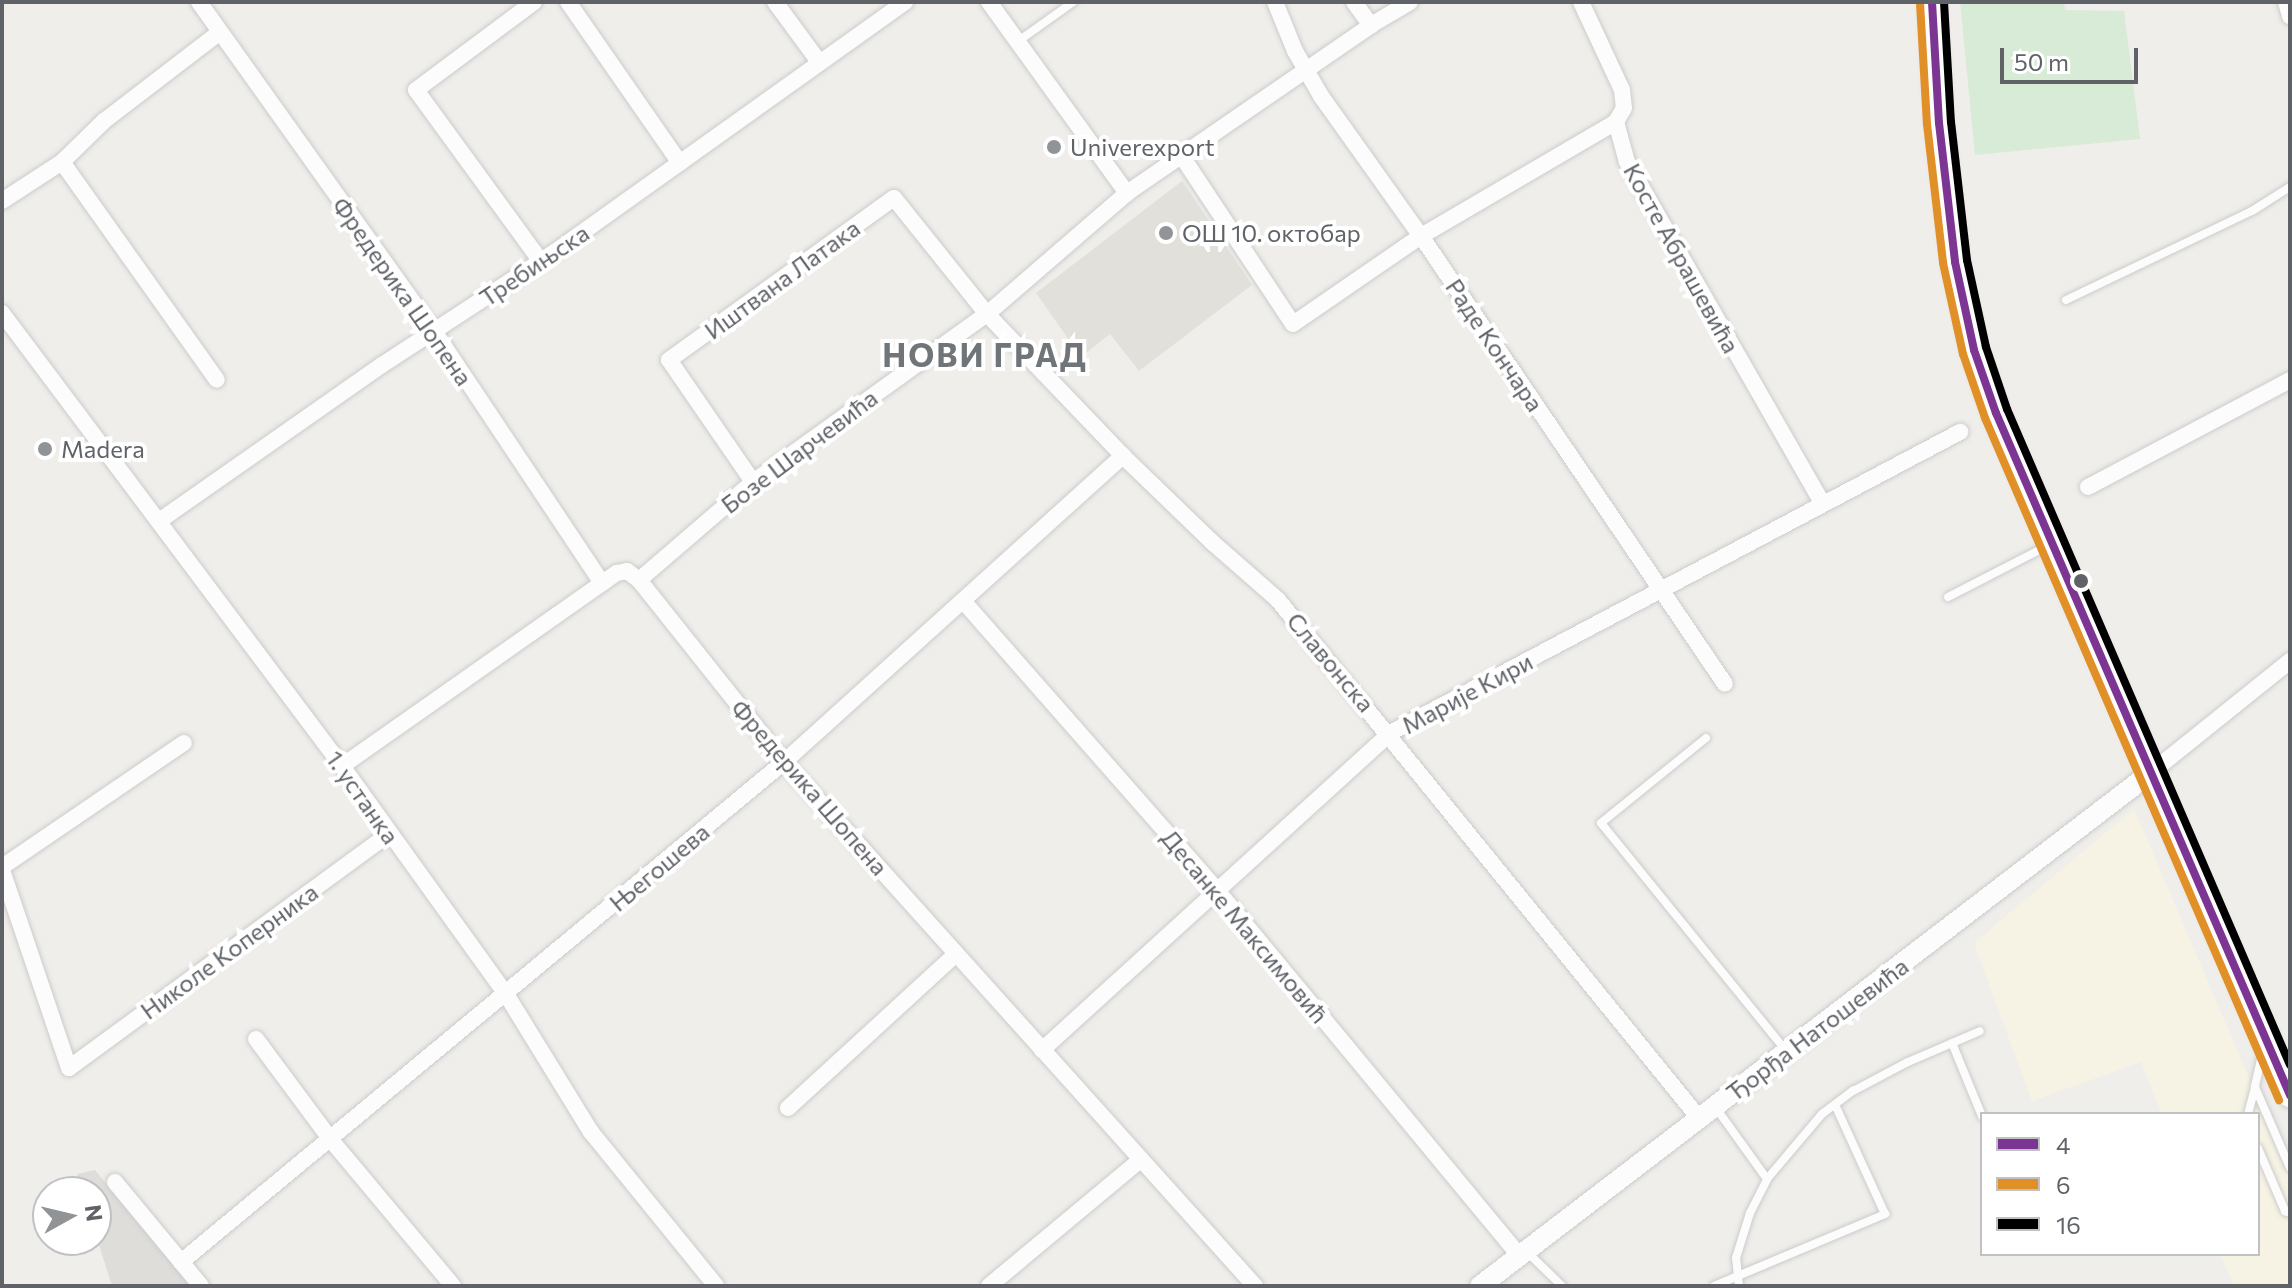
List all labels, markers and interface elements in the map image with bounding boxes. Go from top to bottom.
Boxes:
scale bar [2004,32,2142,82]
text: 50 m [2014,47,2069,76]
place label: Univerexport [1070,133,1215,161]
marker: Univerexport [1045,138,1063,156]
street label: Косте Абрашевића [1618,158,1746,358]
street label: Фредерика Шопена [327,191,479,391]
street label: Иштвана Латака [699,213,865,345]
street label: Требињска [474,218,594,312]
place label: ОШ 10. октобар [1182,219,1361,247]
marker: ОШ 10. октобар [1157,224,1175,242]
street label: Раде Кончара [1440,273,1550,417]
district label: НОВИ ГРАД [882,335,1088,373]
street label: Бозе Шарчевића [715,383,883,519]
place label: Madera [61,435,145,463]
marker: Madera [36,440,54,458]
unlabelled marker [2073,573,2089,589]
street label: Славонска [1281,607,1381,717]
street label: Марије Кири [1397,646,1537,740]
street label: Фредерика Шопена [726,693,894,881]
street label: 1. устанка [320,745,406,849]
street label: Његошева [603,817,715,917]
street label: Десанке Максимовић [1156,823,1334,1029]
street label: Николе Коперника [135,877,323,1025]
street label: Ђорђа Натошевића [1720,951,1914,1107]
legend [1980,1112,2260,1256]
text: 4 [2056,1130,2070,1159]
text: 6 [2056,1170,2071,1199]
north arrow [32,1176,112,1256]
text: N [80,1203,109,1223]
text: 16 [2056,1210,2081,1239]

